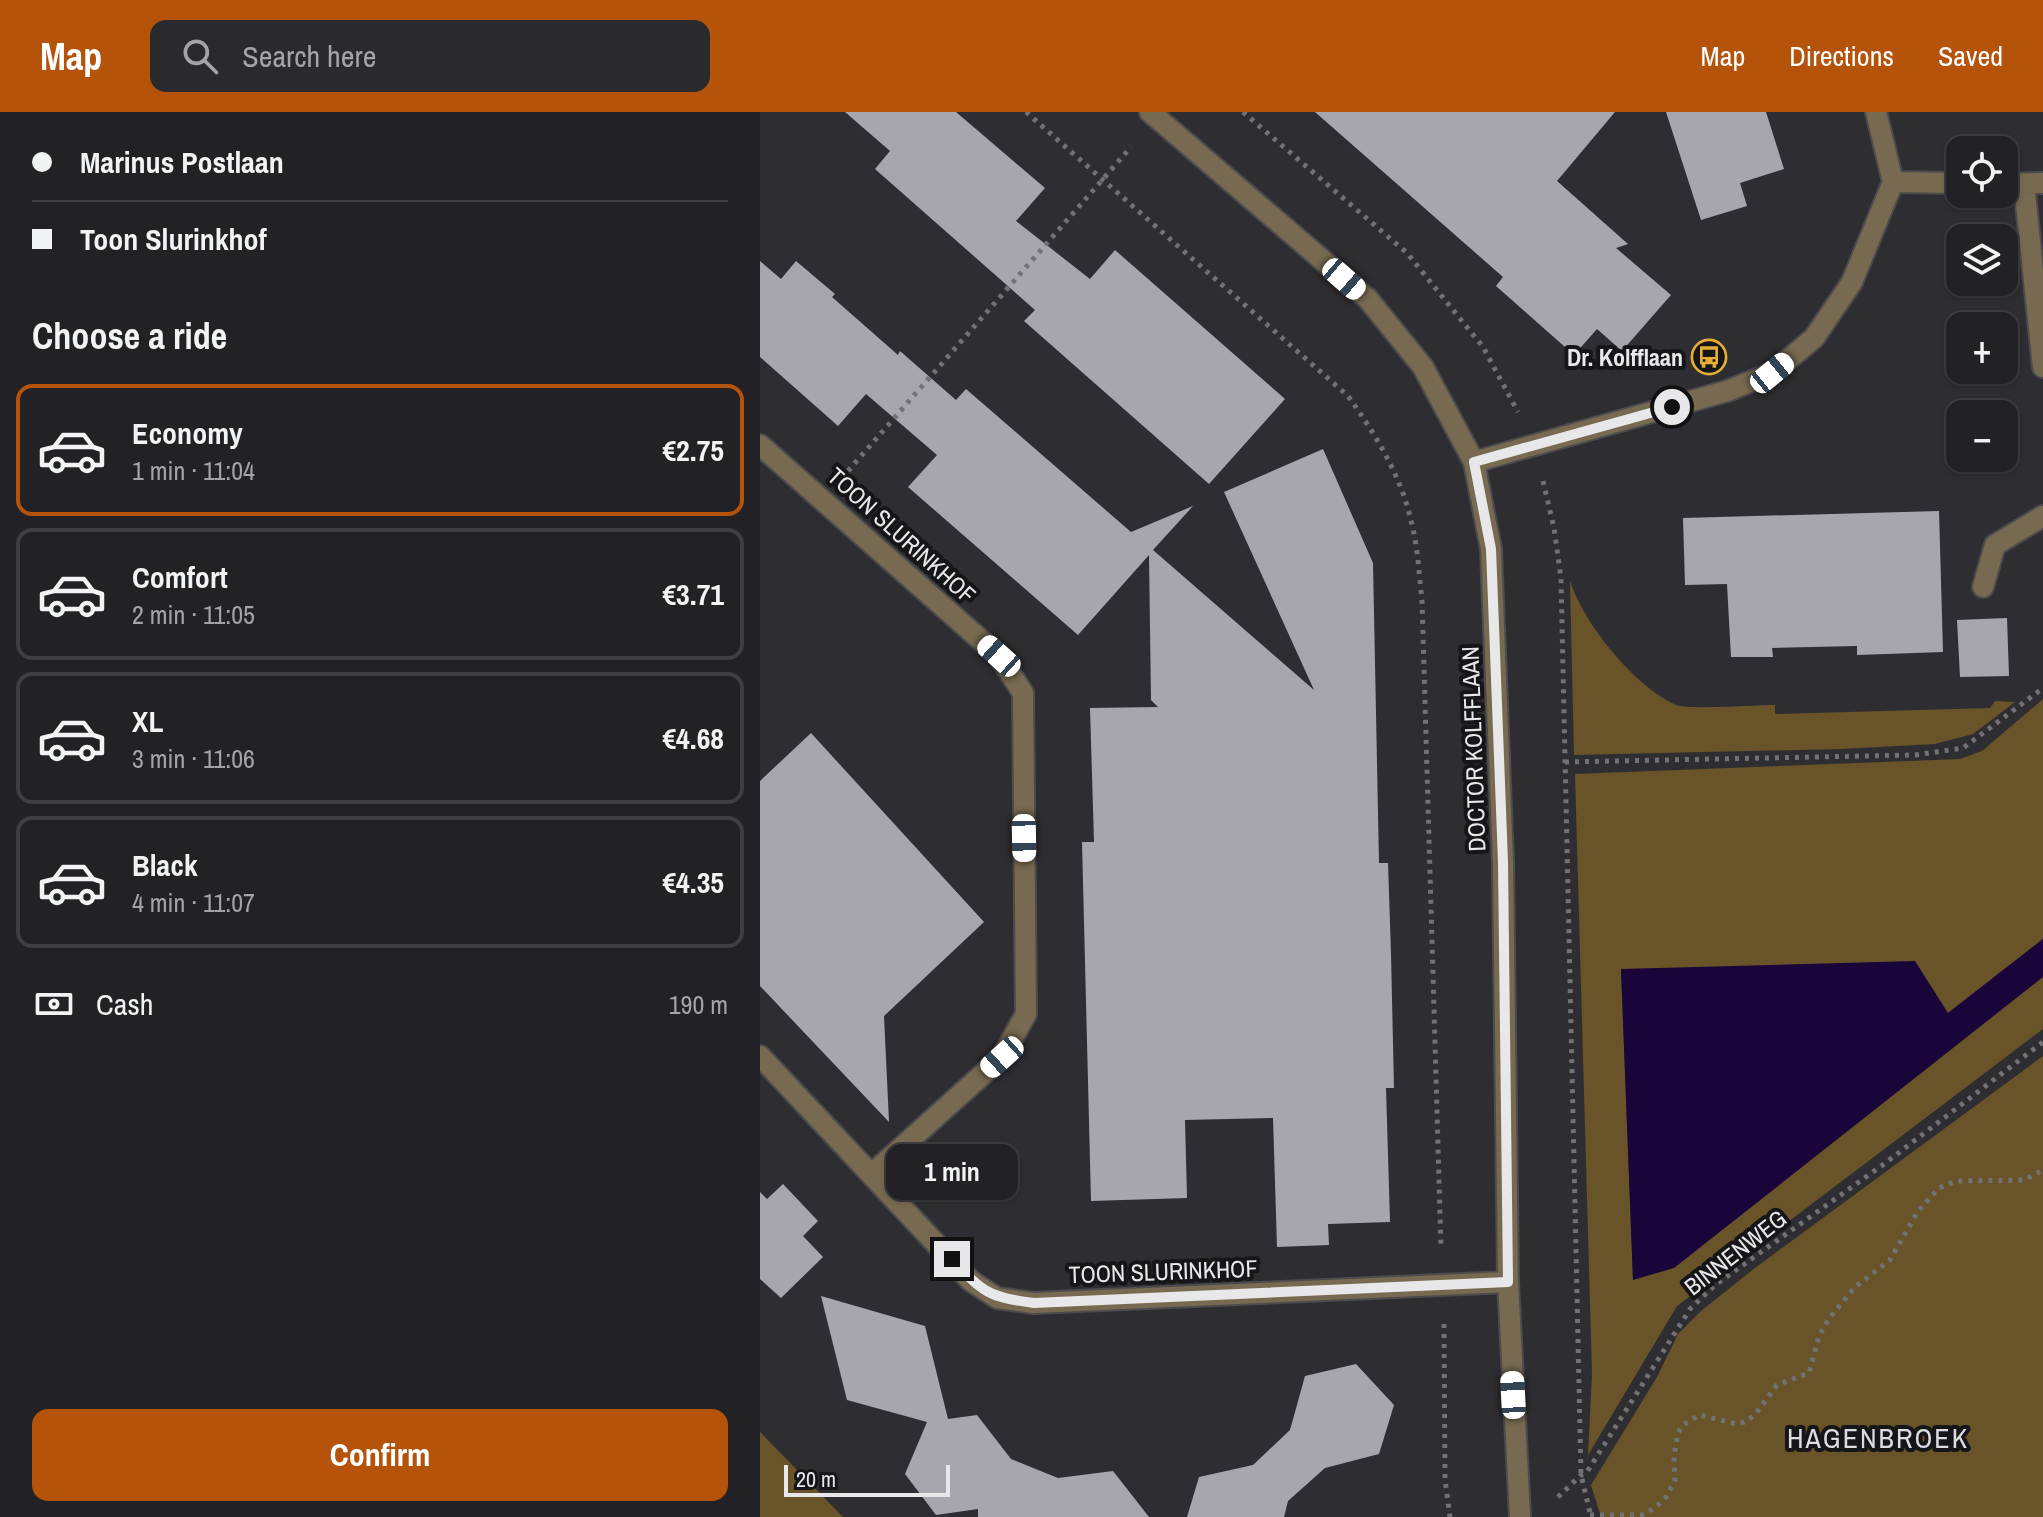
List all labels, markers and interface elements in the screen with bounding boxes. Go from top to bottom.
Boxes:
search box [150,20,710,92]
text: Map [40,31,102,82]
icon: search [178,34,222,78]
text: Search here [242,36,376,76]
text: Map [1701,37,1745,75]
text: Directions [1789,37,1894,75]
text: Saved [1938,37,2003,75]
map controls [1946,136,2018,472]
button: locate [1946,136,2018,208]
text: Marinus Postlaan [80,142,284,182]
text: Toon Slurinkhof [80,219,267,259]
button: layers [1946,224,2018,296]
car [1318,254,1370,304]
text: Choose a ride [32,312,227,360]
button: + [1946,312,2018,384]
bus stop icon: Dr. Kolfflaan [1690,338,1728,376]
place label: Dr. Kolfflaan [1567,341,1683,373]
car [1746,349,1798,397]
route start [1654,389,1690,425]
button: − [1946,400,2018,472]
text: Economy [132,413,243,453]
icon: car [36,414,108,486]
text: €2.75 [662,430,724,470]
text: 1 min · 11:04 [132,453,255,488]
street label: TOON SLURINKHOF [821,460,983,610]
text: Comfort [132,557,228,597]
icon: car [36,558,108,630]
text: €3.71 [662,574,724,614]
text: 2 min · 11:05 [132,597,255,632]
car [973,631,1025,681]
street label: DOCTOR KOLFFLAAN [1453,646,1493,852]
text: XL [132,701,163,741]
icon: car [36,702,108,774]
text: €4.68 [662,718,724,758]
text: 3 min · 11:06 [132,741,255,776]
car [1012,814,1036,862]
text: Black [132,845,198,885]
icon: car [36,846,108,918]
text: €4.35 [662,862,724,902]
text: 4 min · 11:07 [132,885,255,920]
icon: cash [32,982,76,1026]
text: Cash [96,984,153,1024]
text: 190 m [669,987,728,1022]
car [976,1032,1028,1082]
callout: 1 min [886,1143,1018,1199]
text: 1 min [924,1154,980,1189]
street label: BINNENWEG [1677,1202,1793,1302]
route end [934,1241,970,1277]
street label: TOON SLURINKHOF [1068,1252,1258,1290]
car [1500,1370,1526,1420]
button: Confirm [32,1409,728,1501]
district label: HAGENBROEK [1787,1419,1969,1457]
scale bar [784,1461,950,1497]
text: 20 m [796,1464,836,1494]

